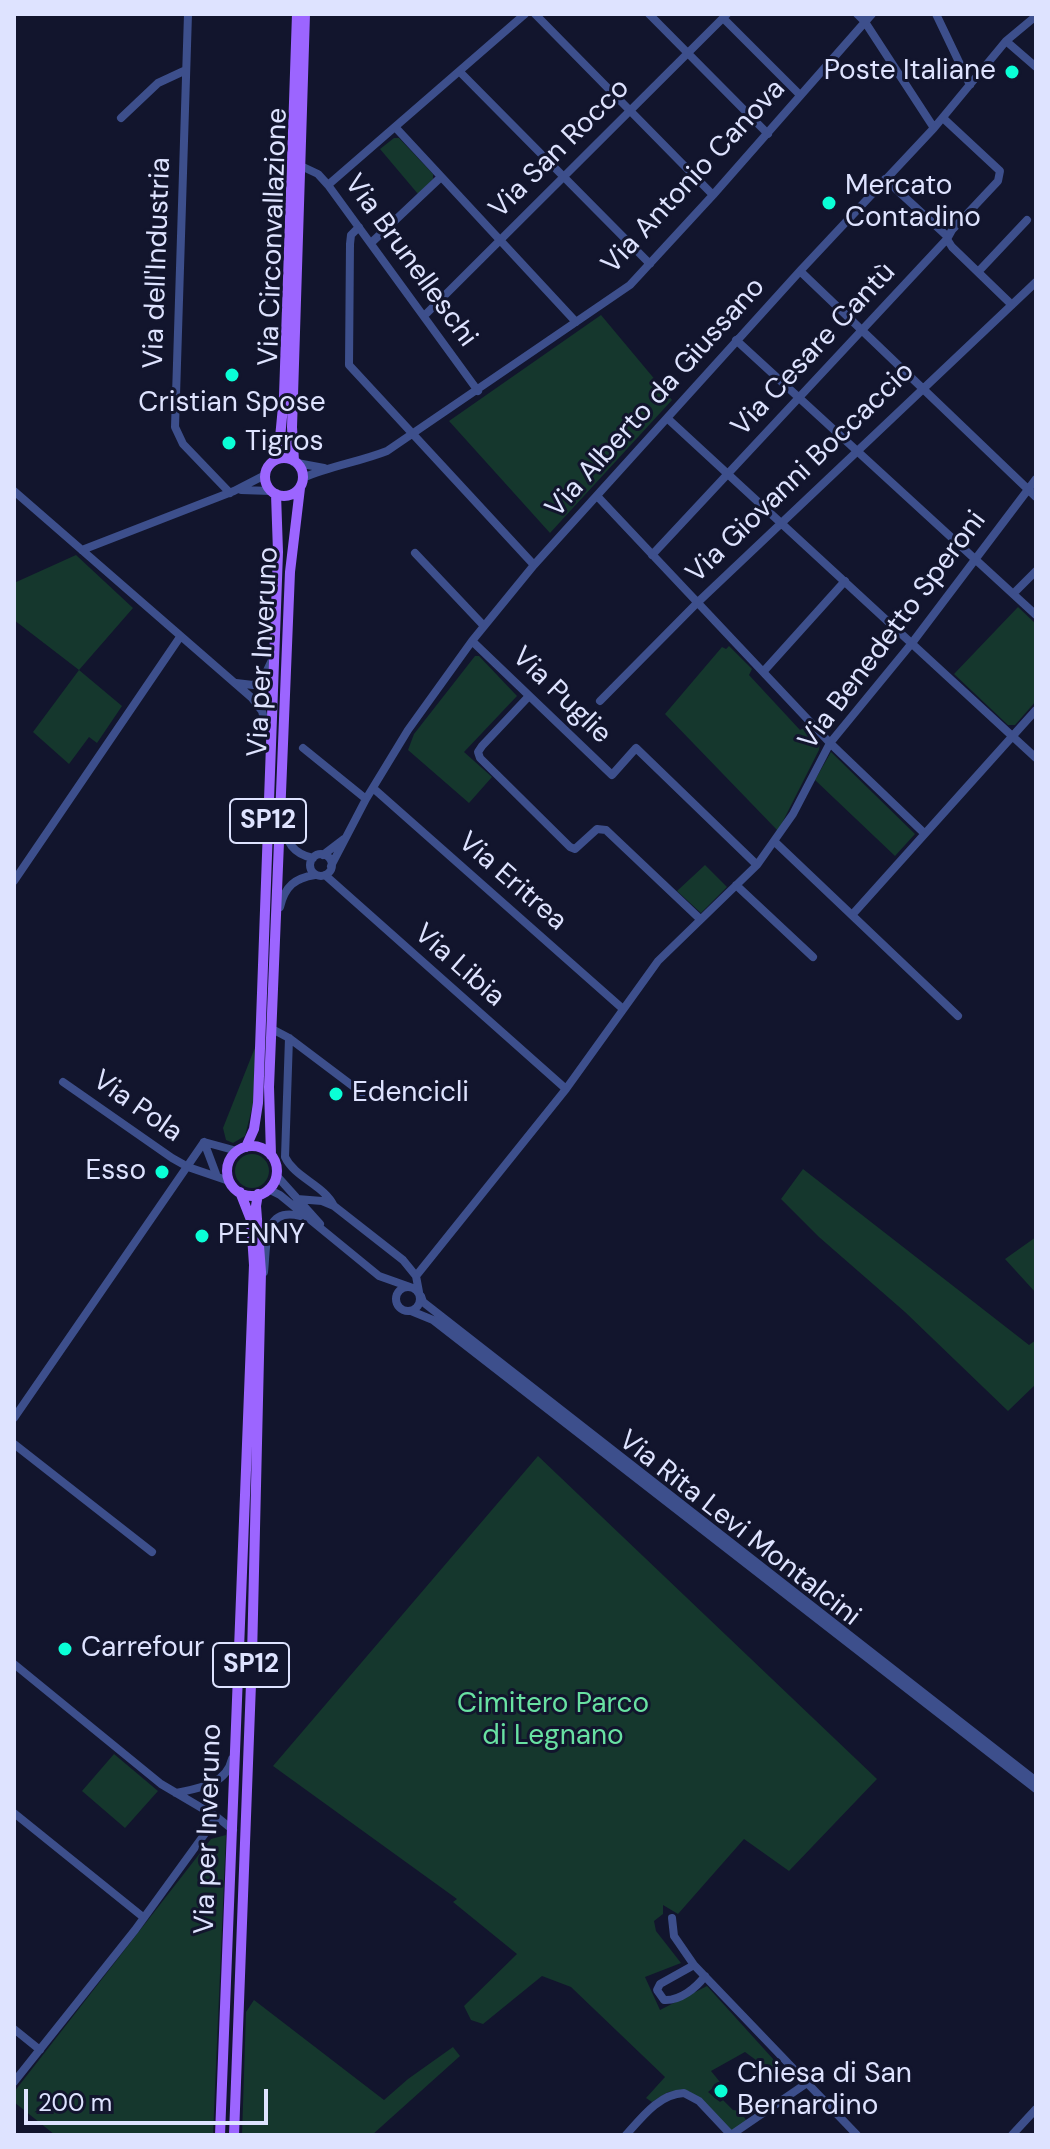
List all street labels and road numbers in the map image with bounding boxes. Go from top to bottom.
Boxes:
street label: Via San Rocco [483,72,637,226]
street label: Via Antonio Canova [595,73,793,281]
street label: Via Circonvallazione [253,107,295,367]
street label: Via dell'Industria [138,157,178,369]
street label: Via Brunelleschi [336,168,484,354]
street label: Via Cesare Cantù [725,256,903,444]
street label: Via Alberto da Giussano [539,271,773,525]
street label: Via Giovanni Boccaccio [680,355,922,591]
street label: Via Benedetto Speroni [792,505,994,757]
street label: Via per Inveruno [242,546,286,758]
street label: Via Puglie [504,641,618,751]
road number: SP12 [230,799,306,843]
street label: Via Eritrea [451,826,573,938]
street label: Via Libia [407,918,511,1014]
street label: Via Pola [86,1064,188,1150]
street label: Via Rita Levi Montalcini [611,1424,867,1634]
road number: SP12 [213,1643,289,1687]
street label: Via per Inveruno [189,1723,229,1935]

